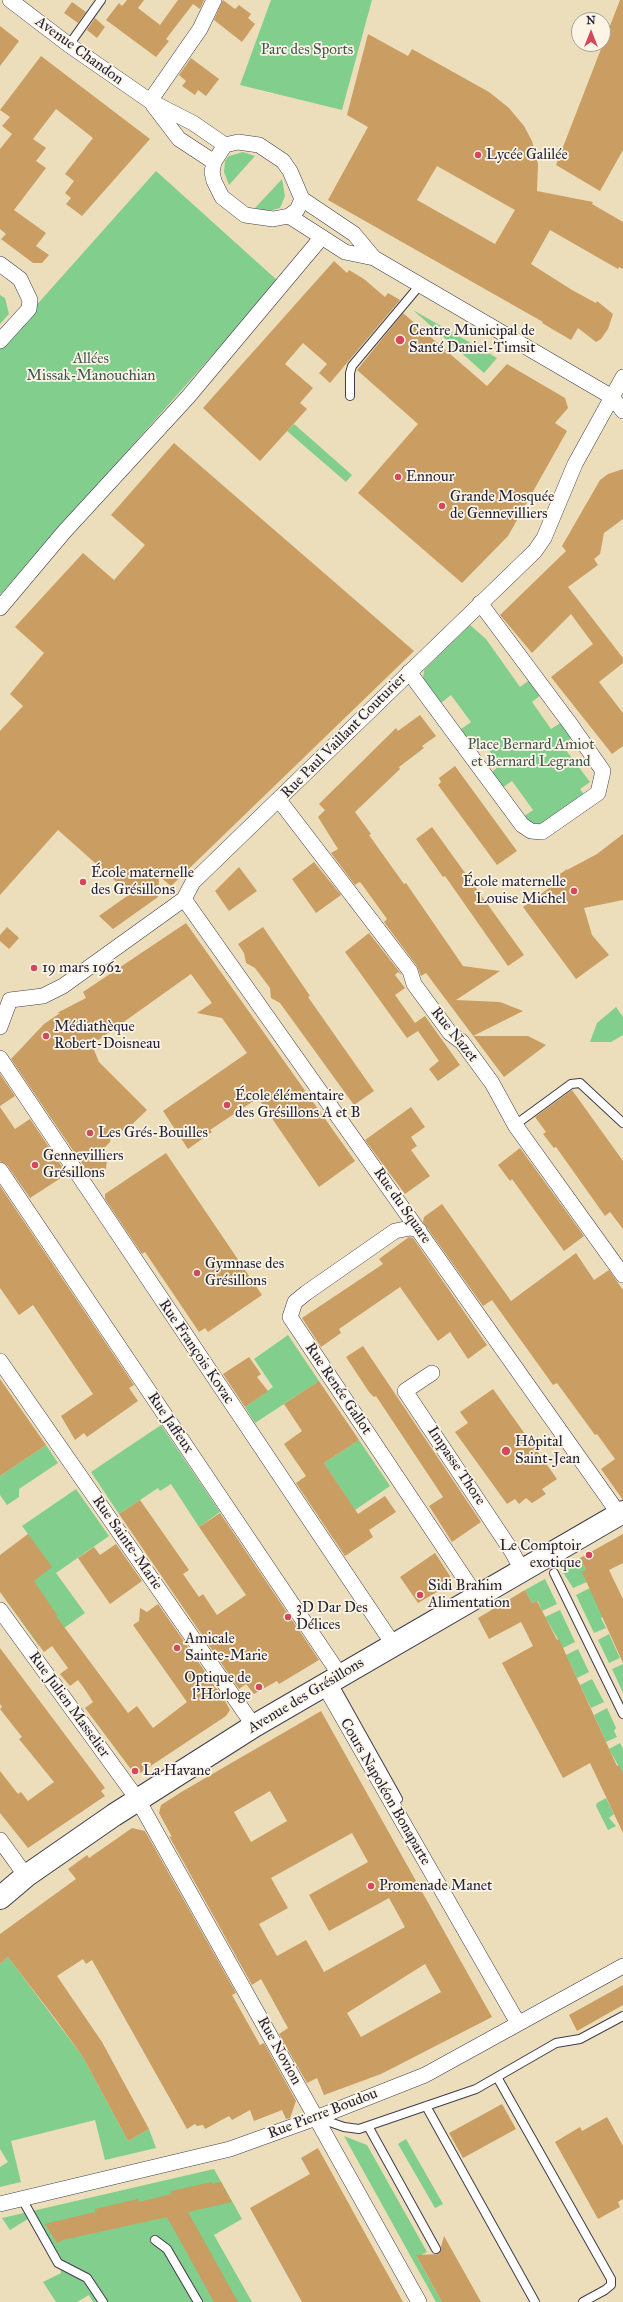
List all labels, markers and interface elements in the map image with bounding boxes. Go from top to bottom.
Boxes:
north arrow [571,12,611,52]
street label: Avenue Chandon [31,13,127,89]
text: N [586,14,596,27]
park label: Parc des Sports [261,41,353,59]
place label: Lycée Galilée [486,146,568,164]
marker: Lycée Galilée [473,150,483,160]
place label: Centre Municipal de Santé Daniel-Timsit [409,322,535,357]
marker: Centre Municipal de Santé Daniel-Timsit [394,334,406,346]
park label: Allées Missak-Manouchian [27,350,155,385]
place label: Ennour [406,468,454,486]
marker: Ennour [393,472,403,482]
place label: Grande Mosquée de Gennevilliers [450,488,554,523]
marker: Grande Mosquée de Gennevilliers [437,501,447,511]
street label: Rue Paul Vaillant Couturier [278,670,410,802]
park label: Place Bernard Amiot et Bernard Legrand [467,736,595,771]
place label: École maternelle des Grésillons [91,864,194,899]
place label: École maternelle Louise Michel [463,873,566,908]
marker: École maternelle des Grésillons [78,877,88,887]
marker: École maternelle Louise Michel [569,886,579,896]
place label: 19 mars 1962 [42,959,121,977]
marker: 19 mars 1962 [29,963,39,973]
street label: Rue Nazet [427,1004,481,1066]
place label: Médiathèque Robert-Doisneau [54,1018,161,1053]
marker: Médiathèque Robert-Doisneau [41,1031,51,1041]
place label: École élémentaire des Grésillons A et B [235,1087,360,1122]
marker: École élémentaire des Grésillons A et B [222,1100,232,1110]
place label: Les Grés-Bouilles [98,1124,208,1142]
marker: Les Grés-Bouilles [85,1128,95,1138]
place label: Gennevilliers Grésillons [43,1147,124,1182]
marker: Gennevilliers Grésillons [30,1160,40,1170]
street label: Rue du Square [369,1165,435,1247]
place label: Gymnase des Grésillons [205,1255,284,1290]
marker: Gymnase des Grésillons [192,1268,202,1278]
street label: Rue François Kovac [154,1296,238,1408]
street label: Rue Renée Gallot [301,1340,375,1438]
street label: Rue Jaffeux [143,1389,197,1457]
street label: Impasse Thore [423,1423,489,1509]
place label: Hôpital Saint-Jean [515,1433,580,1468]
marker: Hôpital Saint-Jean [500,1445,512,1457]
street label: Rue Sainte-Marie [88,1493,166,1593]
place label: Le Comptoir exotique [500,1537,581,1572]
marker: Le Comptoir exotique [584,1550,594,1560]
place label: Sidi Brahim Alimentation [428,1577,510,1612]
marker: Sidi Brahim Alimentation [415,1590,425,1600]
place label: 3D Dar Des Délices [296,1599,368,1634]
marker: 3D Dar Des Délices [283,1612,293,1622]
place label: Amicale Sainte-Marie [185,1630,268,1665]
marker: Amicale Sainte-Marie [172,1643,182,1653]
street label: Rue Julien Masselier [25,1649,113,1761]
street label: Avenue des Grésillons [245,1654,367,1738]
place label: Optique de l'Horloge [184,1669,251,1704]
marker: Optique de l'Horloge [254,1682,264,1692]
street label: Cours Napoléon Bonaparte [336,1715,434,1869]
place label: La Havane [143,1762,211,1780]
marker: La Havane [130,1766,140,1776]
place label: Promenade Manet [379,1877,492,1895]
marker: Promenade Manet [366,1881,376,1891]
street label: Rue Novion [253,2014,305,2088]
street label: Rue Pierre Boudou [266,2085,380,2143]

